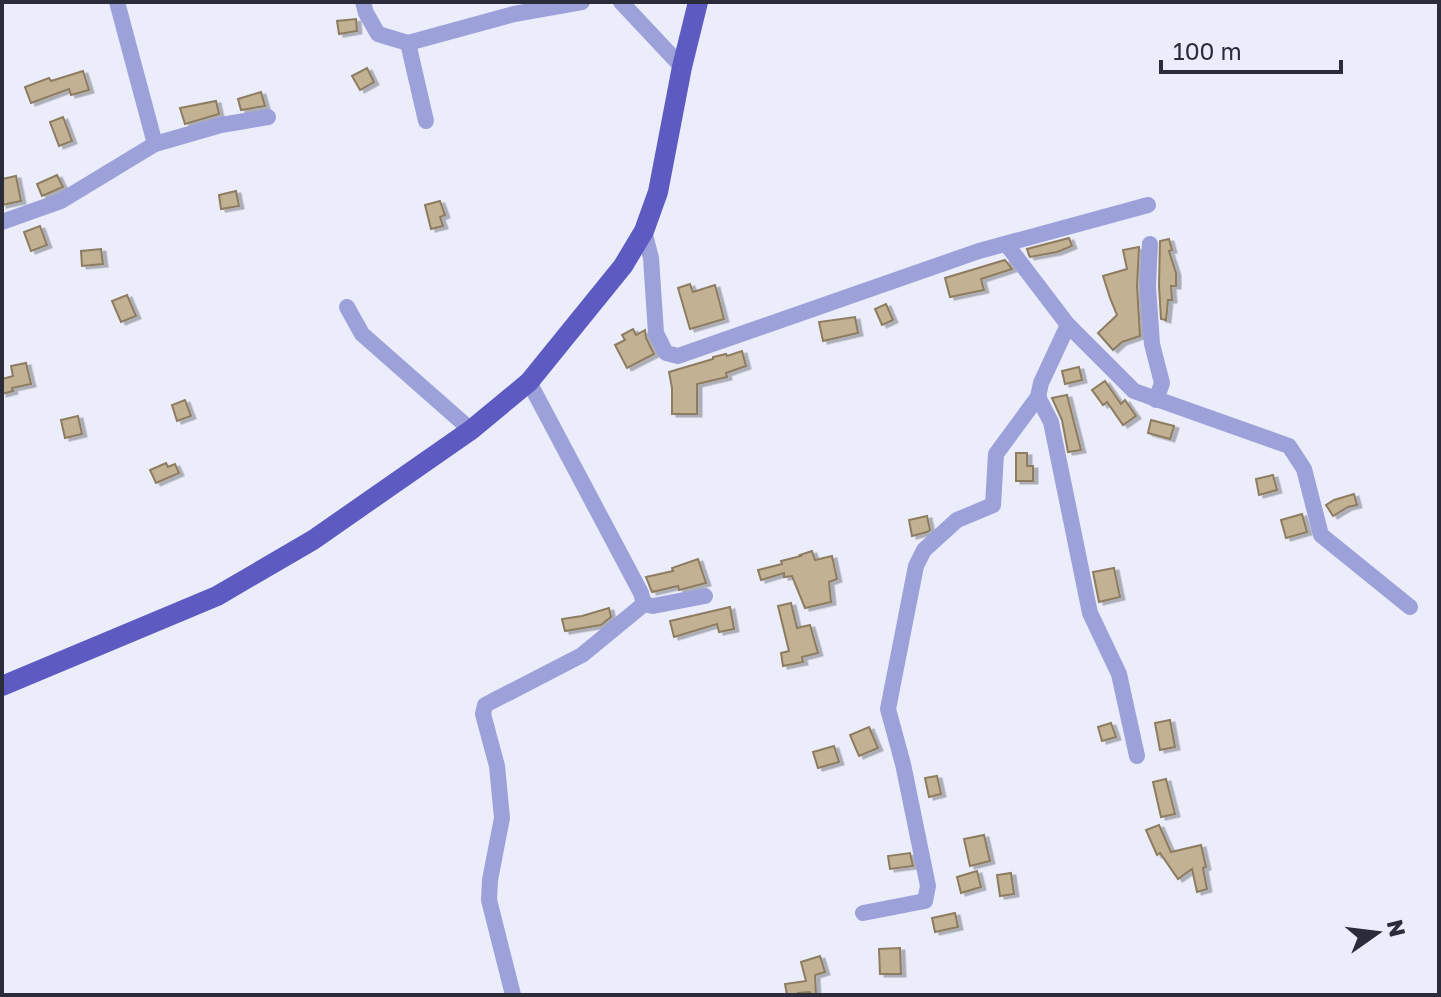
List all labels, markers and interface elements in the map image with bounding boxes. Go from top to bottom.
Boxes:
scale bar [1161,24,1341,74]
text: 100 m [1173,36,1242,65]
north arrow [1337,893,1417,973]
text: N [1382,917,1412,939]

